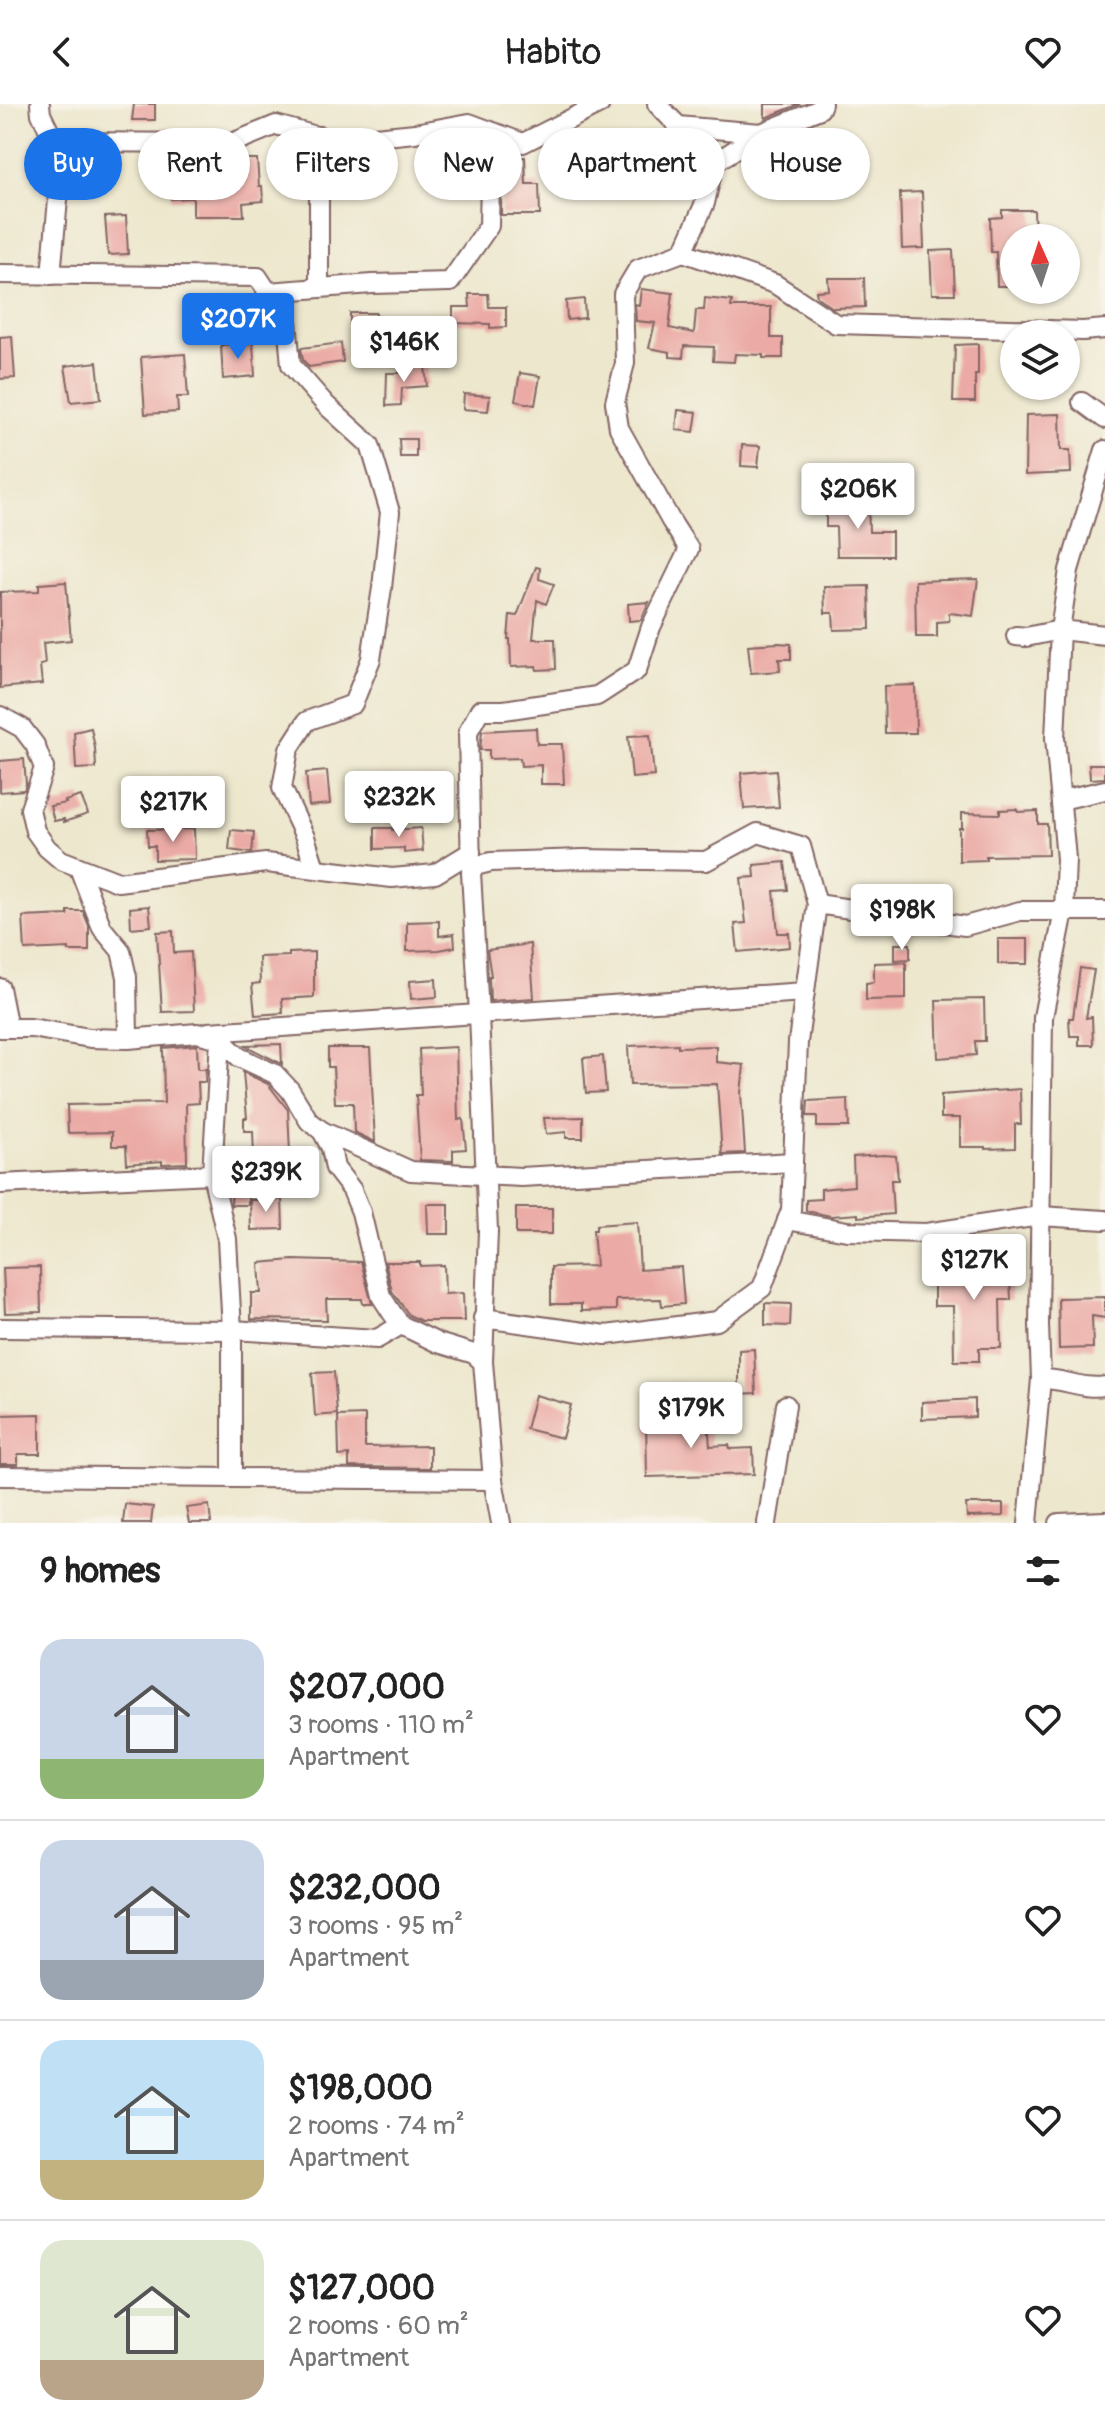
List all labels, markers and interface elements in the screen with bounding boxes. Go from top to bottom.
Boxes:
icon: back [40,30,84,74]
text: Habito [504,30,601,75]
icon: heart [1021,30,1065,74]
chip: Buy [24,128,122,200]
chip: Rent [138,128,250,200]
chip: Filters [266,128,398,200]
chip: New [414,128,522,200]
chip: Apartment [538,128,725,200]
chip: House [741,128,870,200]
north arrow [1000,224,1080,304]
map controls [1000,224,1080,400]
pin: $207K [182,293,294,361]
text: $207K [200,303,276,335]
pin: $146K [348,316,460,384]
button: layers [1000,320,1080,400]
text: $146K [369,326,439,358]
pin: $206K [802,463,914,531]
text: $206K [819,473,897,505]
pin: $232K [343,771,455,839]
pin: $217K [117,776,229,844]
text: $232K [363,781,435,813]
text: $217K [139,786,207,818]
pin: $198K [846,884,958,952]
text: $198K [869,894,935,926]
pin: $239K [210,1146,322,1214]
text: $239K [230,1156,302,1188]
pin: $127K [918,1234,1030,1302]
text: $127K [940,1244,1008,1276]
pin: $179K [635,1382,747,1450]
text: $179K [657,1392,725,1424]
icon: filters [1021,1549,1065,1593]
text: 9 homes [40,1550,160,1593]
text: $207,000 [288,1666,445,1709]
icon: home [104,1671,200,1767]
icon: heart [1021,1697,1065,1741]
text: 3 rooms · 110 m² [288,1709,474,1741]
text: Apartment [288,1741,409,1773]
text: $232,000 [288,1867,441,1910]
icon: home [104,1872,200,1968]
icon: heart [1021,1898,1065,1942]
text: 3 rooms · 95 m² [288,1910,463,1942]
text: Apartment [288,1942,409,1974]
text: $198,000 [288,2067,433,2110]
icon: home [104,2072,200,2168]
icon: heart [1021,2098,1065,2142]
text: 2 rooms · 74 m² [288,2110,465,2142]
text: Apartment [288,2142,409,2174]
text: $127,000 [288,2267,435,2310]
icon: home [104,2272,200,2368]
icon: heart [1021,2298,1065,2342]
text: 2 rooms · 60 m² [288,2310,469,2342]
text: Apartment [288,2342,409,2374]

